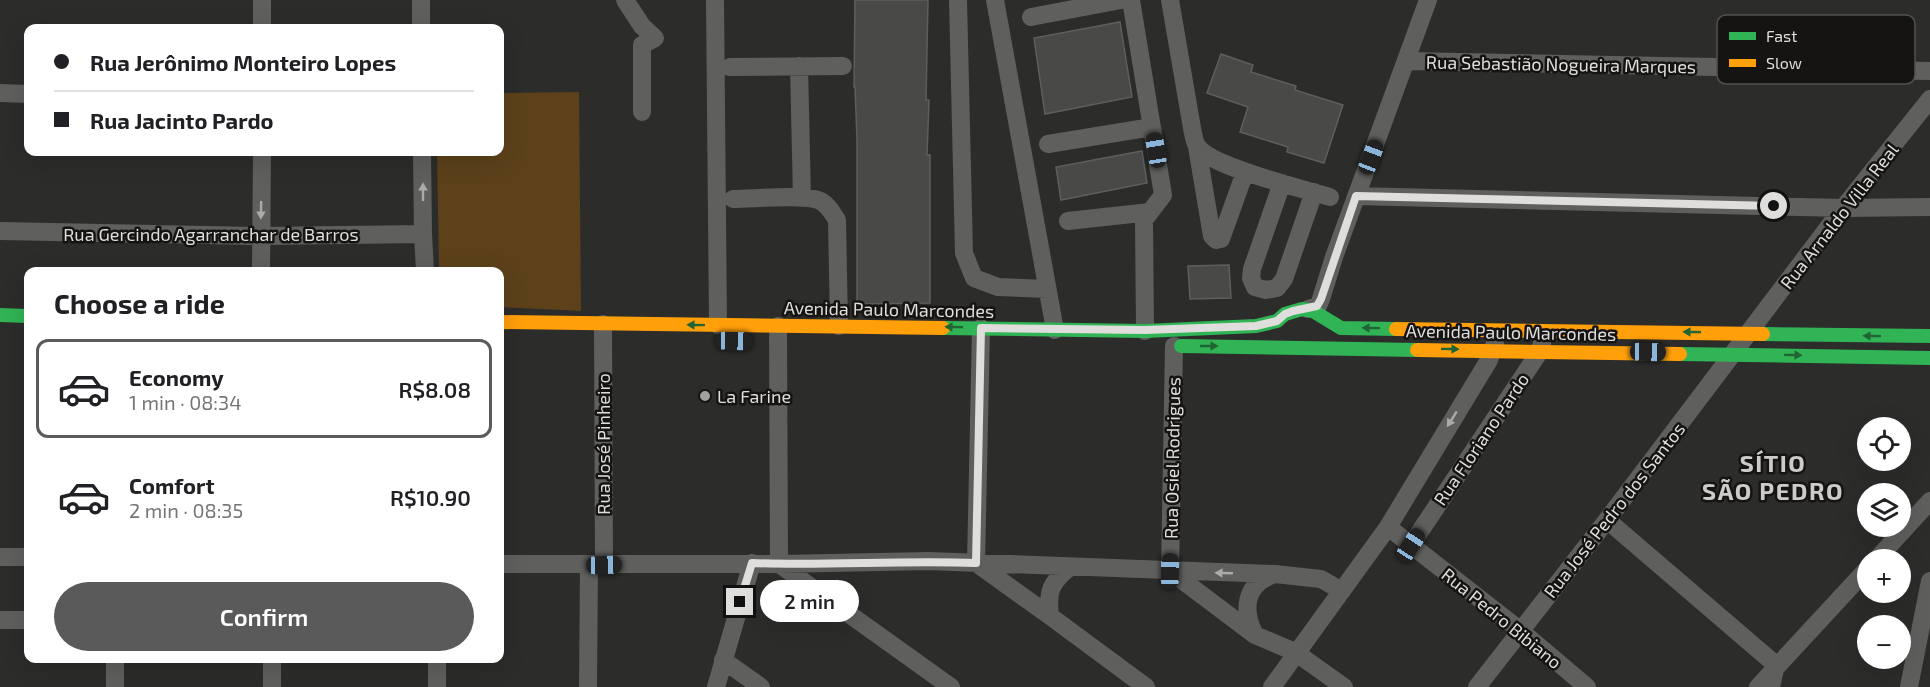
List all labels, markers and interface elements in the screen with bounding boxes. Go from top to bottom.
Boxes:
legend [1717,15,1915,84]
text: Fast [1766,26,1797,45]
text: Rua Jerônimo Monteiro Lopes [90,49,396,75]
street label: Rua Sebastião Nogueira Marques [1426,51,1696,77]
text: Slow [1766,53,1802,72]
text: Rua Jacinto Pardo [90,107,274,133]
car [1144,131,1168,169]
car [1356,137,1386,177]
street label: Rua Arnaldo Villa Real [1775,138,1903,293]
one-way arrow [418,183,428,202]
route start [1760,192,1787,219]
one-way arrow [256,200,266,219]
street label: Rua Gercindo Agarranchar de Barros [63,223,359,245]
text: Choose a ride [54,287,225,319]
street label: Avenida Paulo Marcondes [784,296,994,322]
street label: Avenida Paulo Marcondes [1406,319,1616,345]
one-way arrow [686,320,705,330]
one-way arrow [944,323,963,332]
one-way arrow [1361,323,1380,333]
one-way arrow [1682,327,1701,337]
one-way arrow [1862,331,1881,340]
car [716,332,752,350]
one-way arrow [1199,341,1218,351]
car [1630,343,1666,361]
one-way arrow [1440,344,1459,354]
one-way arrow [1784,350,1803,360]
icon: car [57,362,111,416]
text: Economy [129,364,224,390]
street label: Rua Floriano Pardo [1429,369,1533,509]
street label: Rua José Pinheiro [592,373,614,515]
text: R$8.08 [398,376,471,402]
street label: Rua Osiel Rodrigues [1160,377,1184,539]
place label: La Farine [717,385,791,407]
marker: La Farine [698,389,712,403]
text: 1 min · 08:34 [129,390,242,414]
one-way arrow [1447,411,1458,427]
map controls [1857,417,1911,669]
button: locate [1857,417,1911,471]
street label: Rua José Pedro dos Santos [1539,418,1689,602]
district label: SÍTIO SÃO PEDRO [1702,448,1844,505]
icon: car [57,470,111,524]
text: Comfort [129,472,214,498]
button: layers [1857,483,1911,537]
text: R$10.90 [390,484,471,510]
text: 2 min · 08:35 [129,498,243,522]
car [1394,525,1428,565]
button: + [1857,549,1911,603]
car [1161,553,1179,589]
car [586,556,622,574]
street label: Rua Pedro Bibiano [1438,563,1566,673]
one-way arrow [1215,568,1234,577]
callout: 2 min [761,581,860,623]
button: Confirm [54,582,474,651]
route end [726,588,753,615]
text: 2 min [784,589,835,613]
button: − [1857,615,1911,669]

